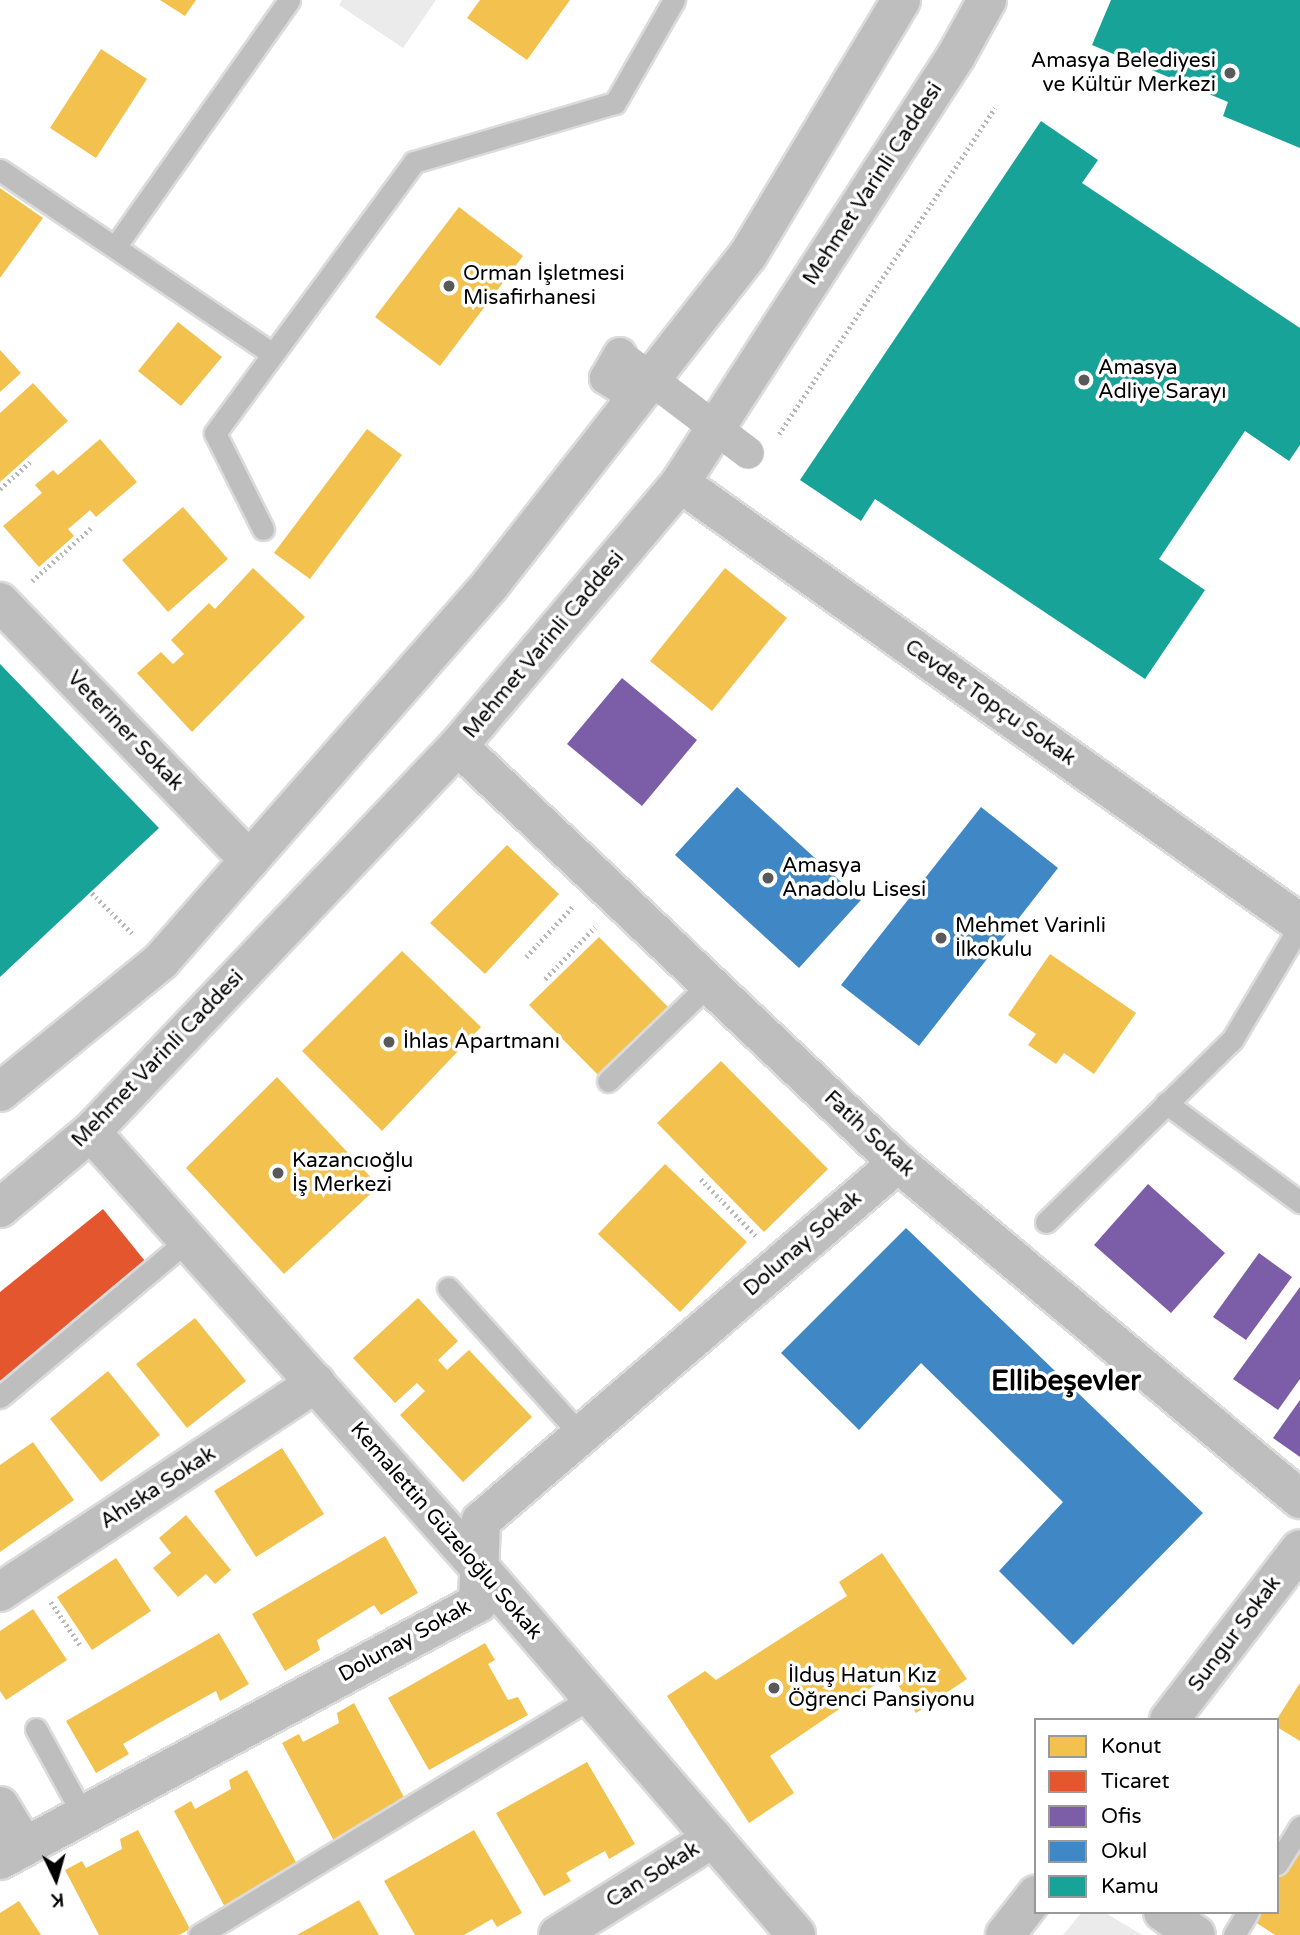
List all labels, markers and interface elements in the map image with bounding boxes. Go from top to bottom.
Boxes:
place label: Amasya Belediyesi ve Kültür Merkezi [1031,48,1216,98]
marker: Amasya Belediyesi ve Kültür Merkezi [1222,65,1238,81]
street label: Mehmet Varinli Caddesi [798,78,948,290]
place label: Orman İşletmesi Misafirhanesi [463,261,625,311]
marker: Orman İşletmesi Misafirhanesi [441,278,457,294]
place label: Amasya Adliye Sarayı [1098,355,1226,405]
marker: Amasya Adliye Sarayı [1076,372,1092,388]
street label: Mehmet Varinli Caddesi [458,546,630,744]
street label: Cevdet Topçu Sokak [900,635,1080,771]
street label: Veteriner Sokak [62,666,188,796]
place label: Amasya Anadolu Lisesi [782,853,926,903]
marker: Amasya Anadolu Lisesi [760,870,776,886]
place label: Mehmet Varinli İlkokulu [955,913,1106,963]
marker: Mehmet Varinli İlkokulu [933,930,949,946]
street label: Mehmet Varinli Caddesi [67,965,249,1153]
place label: İhlas Apartmanı [403,1029,560,1055]
marker: İhlas Apartmanı [381,1034,397,1050]
street label: Fatih Sokak [819,1086,919,1182]
place label: Kazancıoğlu İş Merkezi [292,1148,413,1198]
marker: Kazancıoğlu İş Merkezi [270,1165,286,1181]
street label: Dolunay Sokak [739,1186,867,1302]
district label: Ellibeşevler [991,1364,1141,1398]
street label: Kemalettin Güzeloğlu Sokak [345,1417,547,1645]
street label: Ahıska Sokak [96,1441,220,1535]
street label: Sungur Sokak [1183,1571,1287,1697]
street label: Dolunay Sokak [334,1594,476,1688]
place label: İlduş Hatun Kız Öğrenci Pansiyonu [788,1663,975,1713]
marker: İlduş Hatun Kız Öğrenci Pansiyonu [766,1680,782,1696]
legend [1034,1718,1279,1914]
text: Konut [1101,1734,1161,1759]
text: Ticaret [1101,1769,1169,1794]
text: Ofis [1101,1804,1142,1829]
street label: Can Sokak [602,1837,704,1913]
text: Okul [1101,1839,1147,1864]
north arrow [21,1844,91,1914]
text: Kamu [1101,1874,1159,1899]
text: K [51,1888,65,1911]

